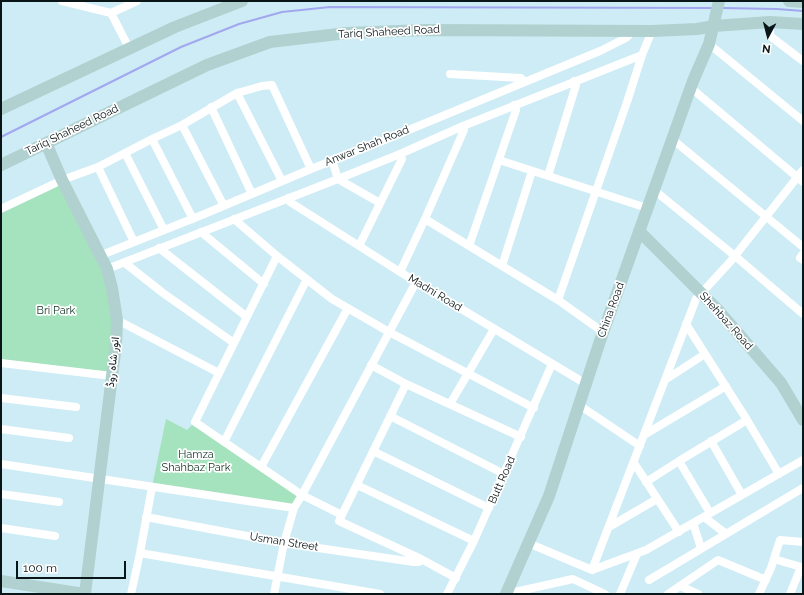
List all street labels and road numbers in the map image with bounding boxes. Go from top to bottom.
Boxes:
street label: Tariq Shaheed Road [338,23,440,41]
street label: Tariq Shaheed Road [23,102,121,158]
street label: Anwar Shah Road [323,123,411,169]
street label: Madni Road [406,272,464,314]
street label: China Road [595,281,627,339]
street label: Shehbaz Road [697,289,755,353]
street label: انور شاہ روڈ [104,336,122,388]
street label: Butt Road [486,454,518,506]
street label: Usman Street [249,530,319,554]

